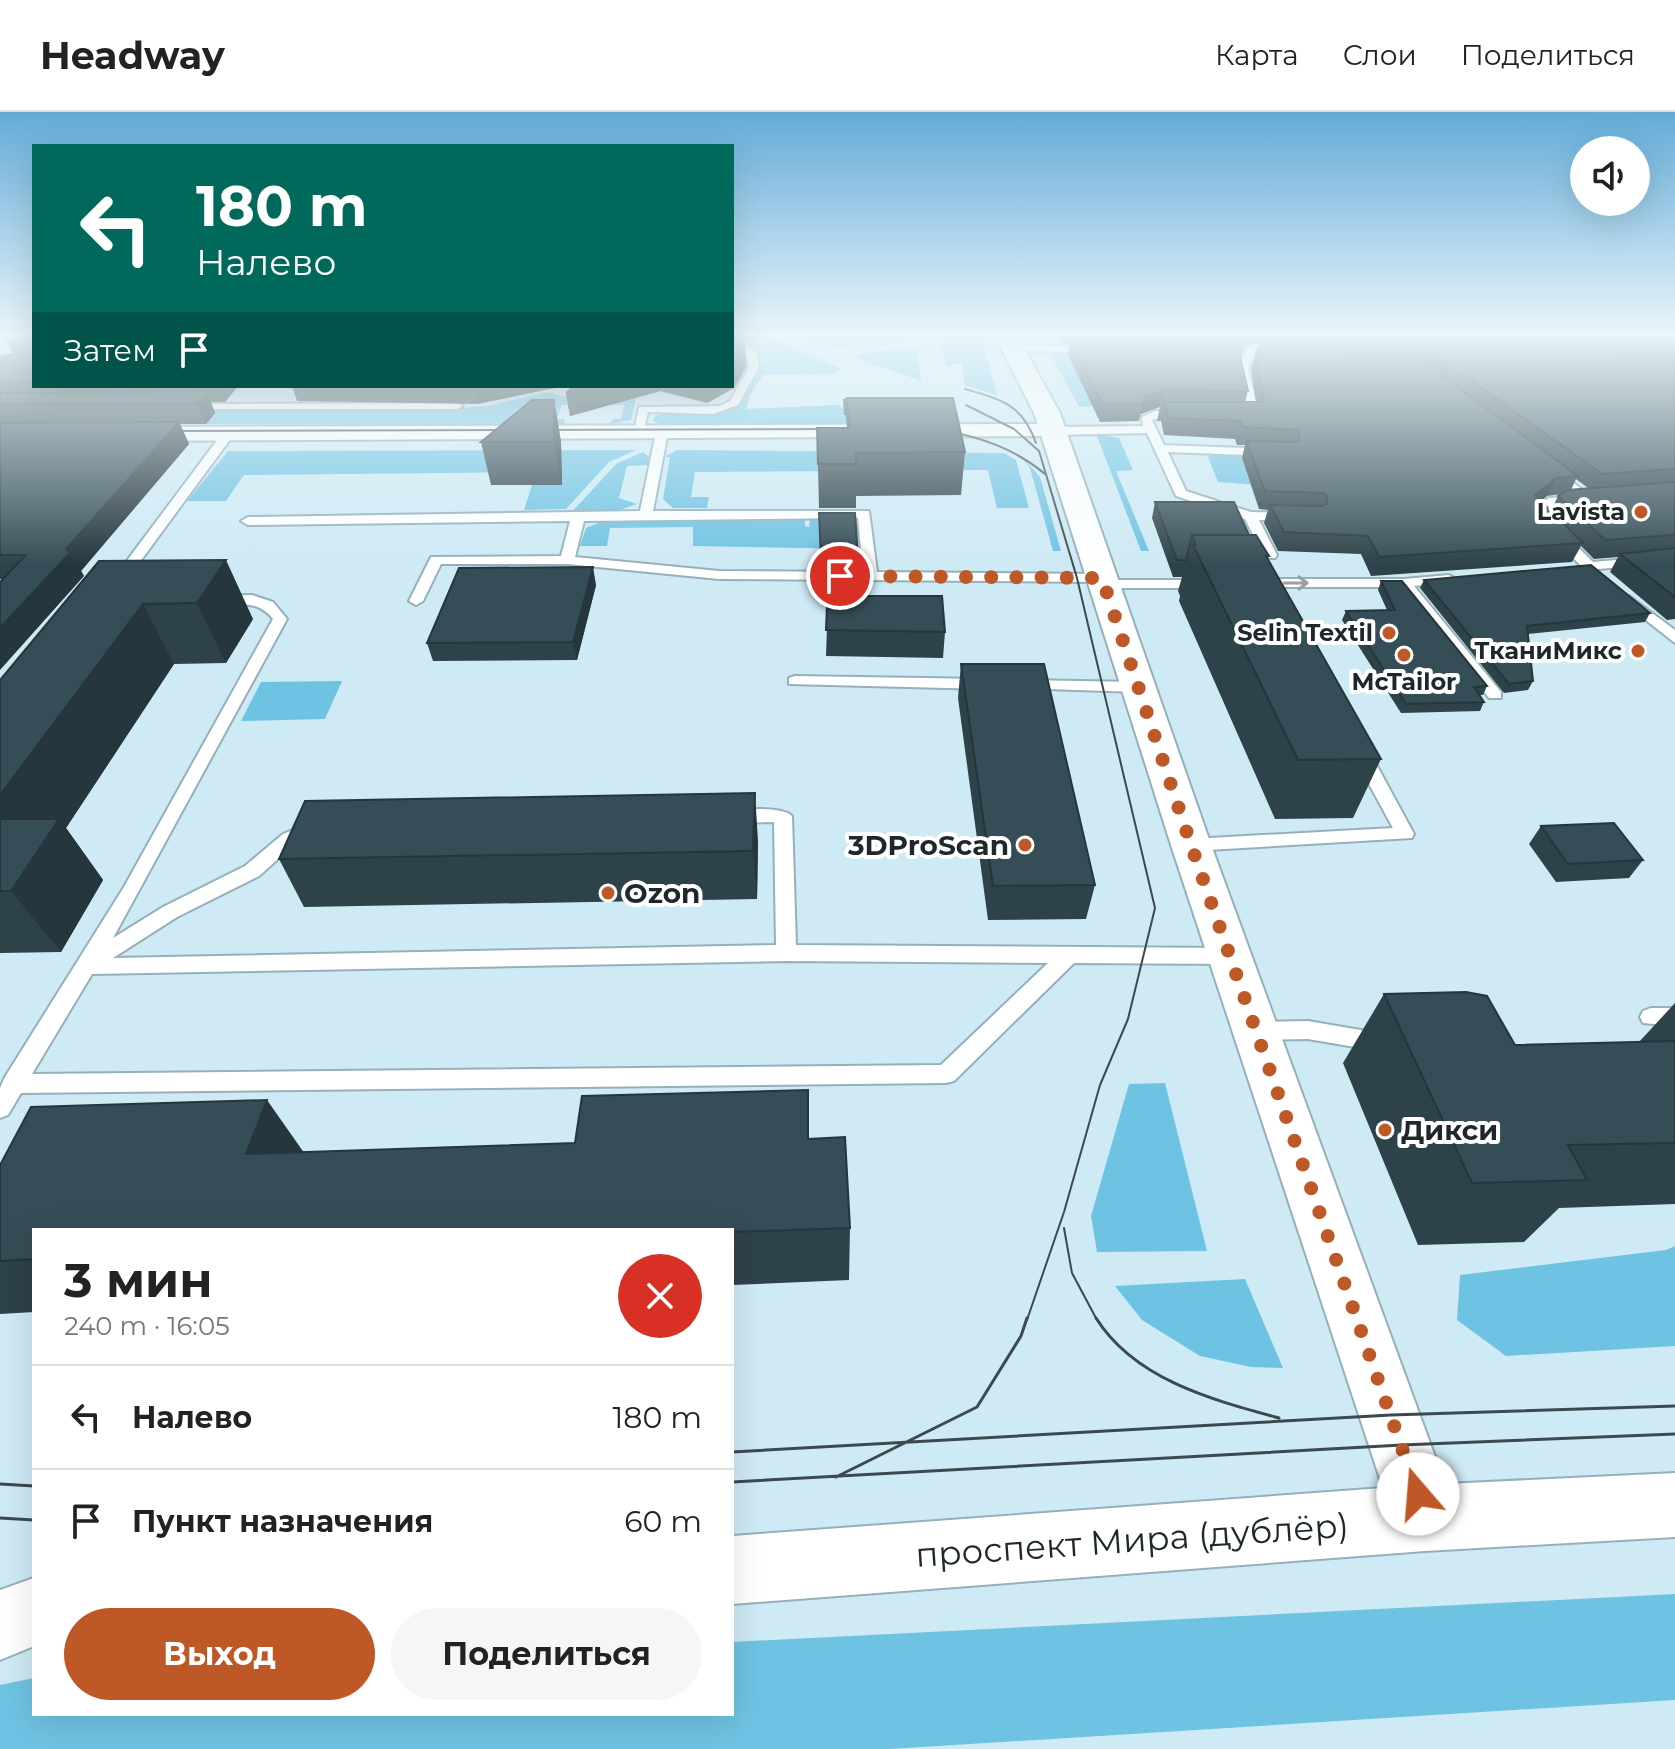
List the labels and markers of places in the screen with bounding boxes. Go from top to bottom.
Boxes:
place label: Lavista [1537,497,1625,526]
marker: Lavista [1632,503,1650,521]
pin [806,542,874,610]
place label: Selin Textil [1237,618,1373,647]
marker: Selin Textil [1380,624,1398,642]
place label: ТканиМикс [1474,636,1622,665]
marker: ТканиМикс [1629,642,1647,660]
marker: McTailor [1395,646,1413,664]
place label: McTailor [1352,667,1456,696]
place label: 3DProScan [847,828,1009,862]
marker: 3DProScan [1016,836,1034,854]
place label: Ozon [624,876,700,910]
marker: Ozon [599,884,617,902]
place label: Дикси [1401,1113,1498,1147]
marker: Дикси [1376,1121,1394,1139]

